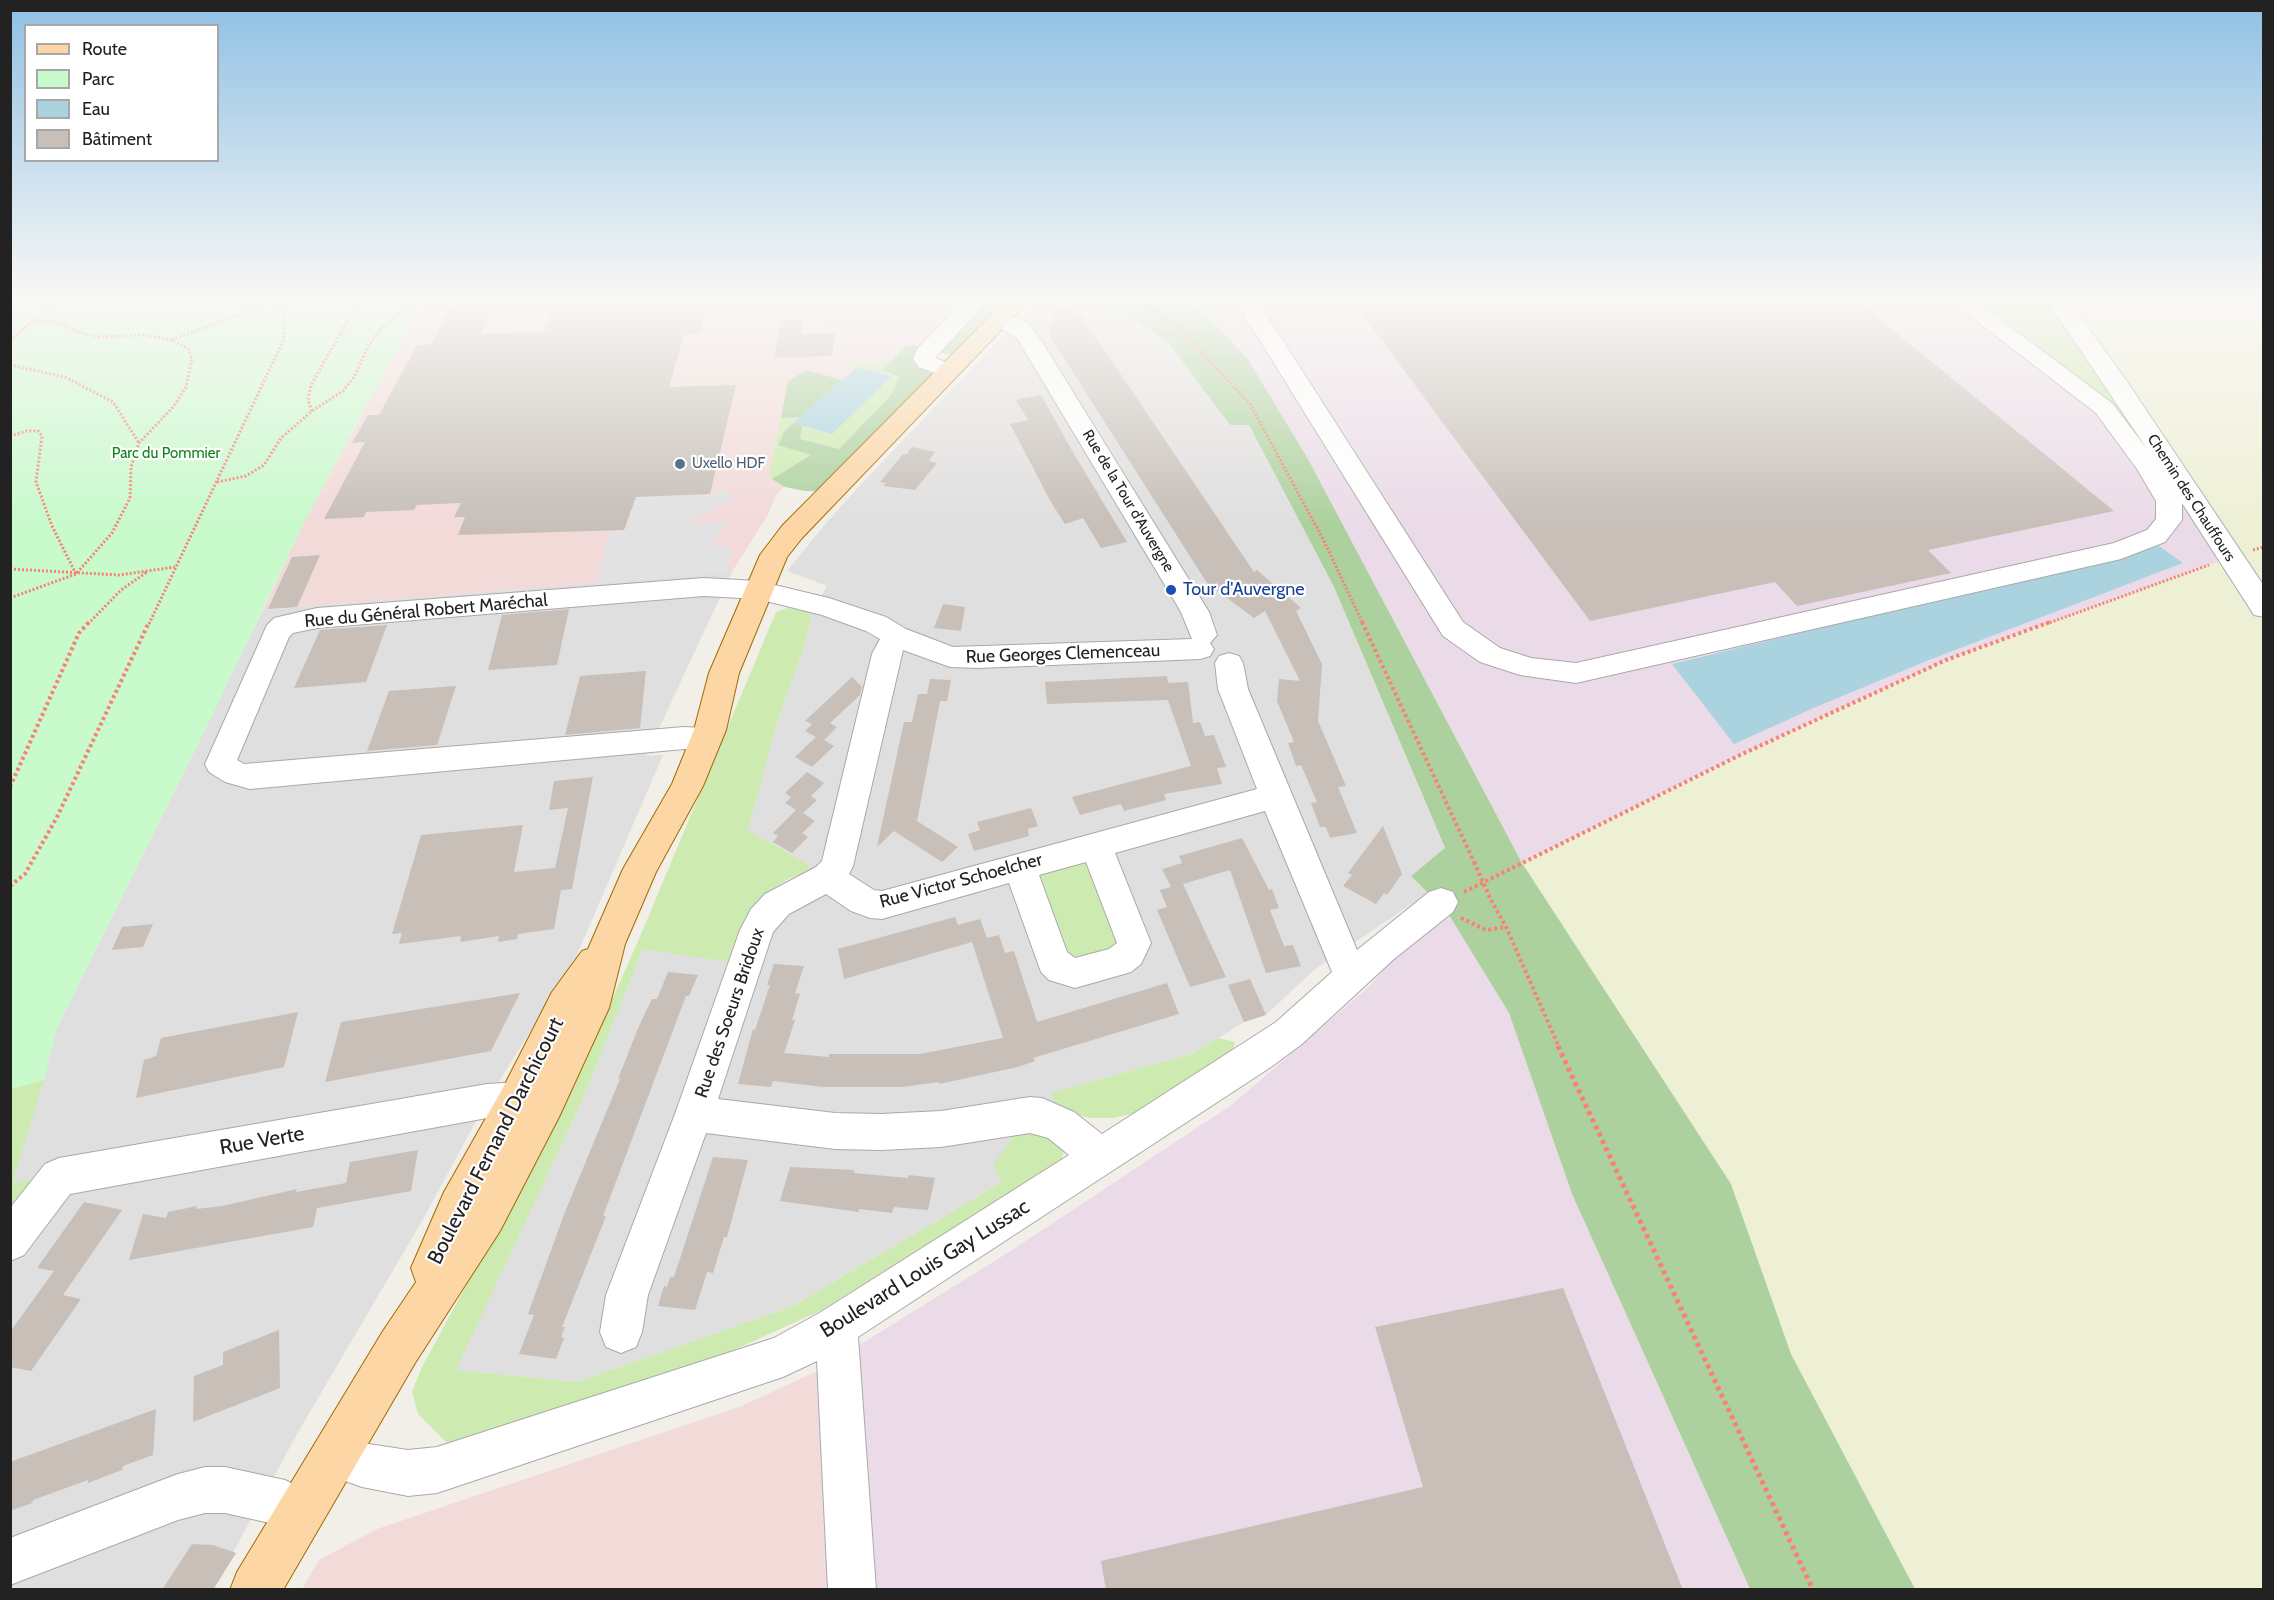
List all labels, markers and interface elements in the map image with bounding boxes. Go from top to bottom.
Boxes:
legend [24,24,219,162]
text: Route [82,38,127,60]
text: Parc [82,68,114,90]
text: Eau [82,98,110,120]
text: Bâtiment [82,128,152,150]
street label: Rue de la Tour d'Auvergne [1078,427,1178,575]
street label: Chemin des Chauffours [2143,431,2239,565]
park label: Parc du Pommier [112,445,220,463]
place label: Uxello HDF [692,455,765,473]
marker: Uxello HDF [673,457,687,471]
place label: Tour d'Auvergne [1183,579,1305,601]
marker: Tour d'Auvergne [1164,583,1178,597]
street label: Rue du Général Robert Maréchal [304,590,548,632]
street label: Rue Georges Clemenceau [965,640,1161,668]
street label: Rue Victor Schoelcher [877,849,1045,913]
street label: Rue des Soeurs Bridoux [691,925,769,1101]
street label: Boulevard Fernand Darchicourt [423,1013,569,1269]
street label: Rue Verte [218,1121,306,1161]
street label: Boulevard Louis Gay Lussac [816,1194,1034,1344]

